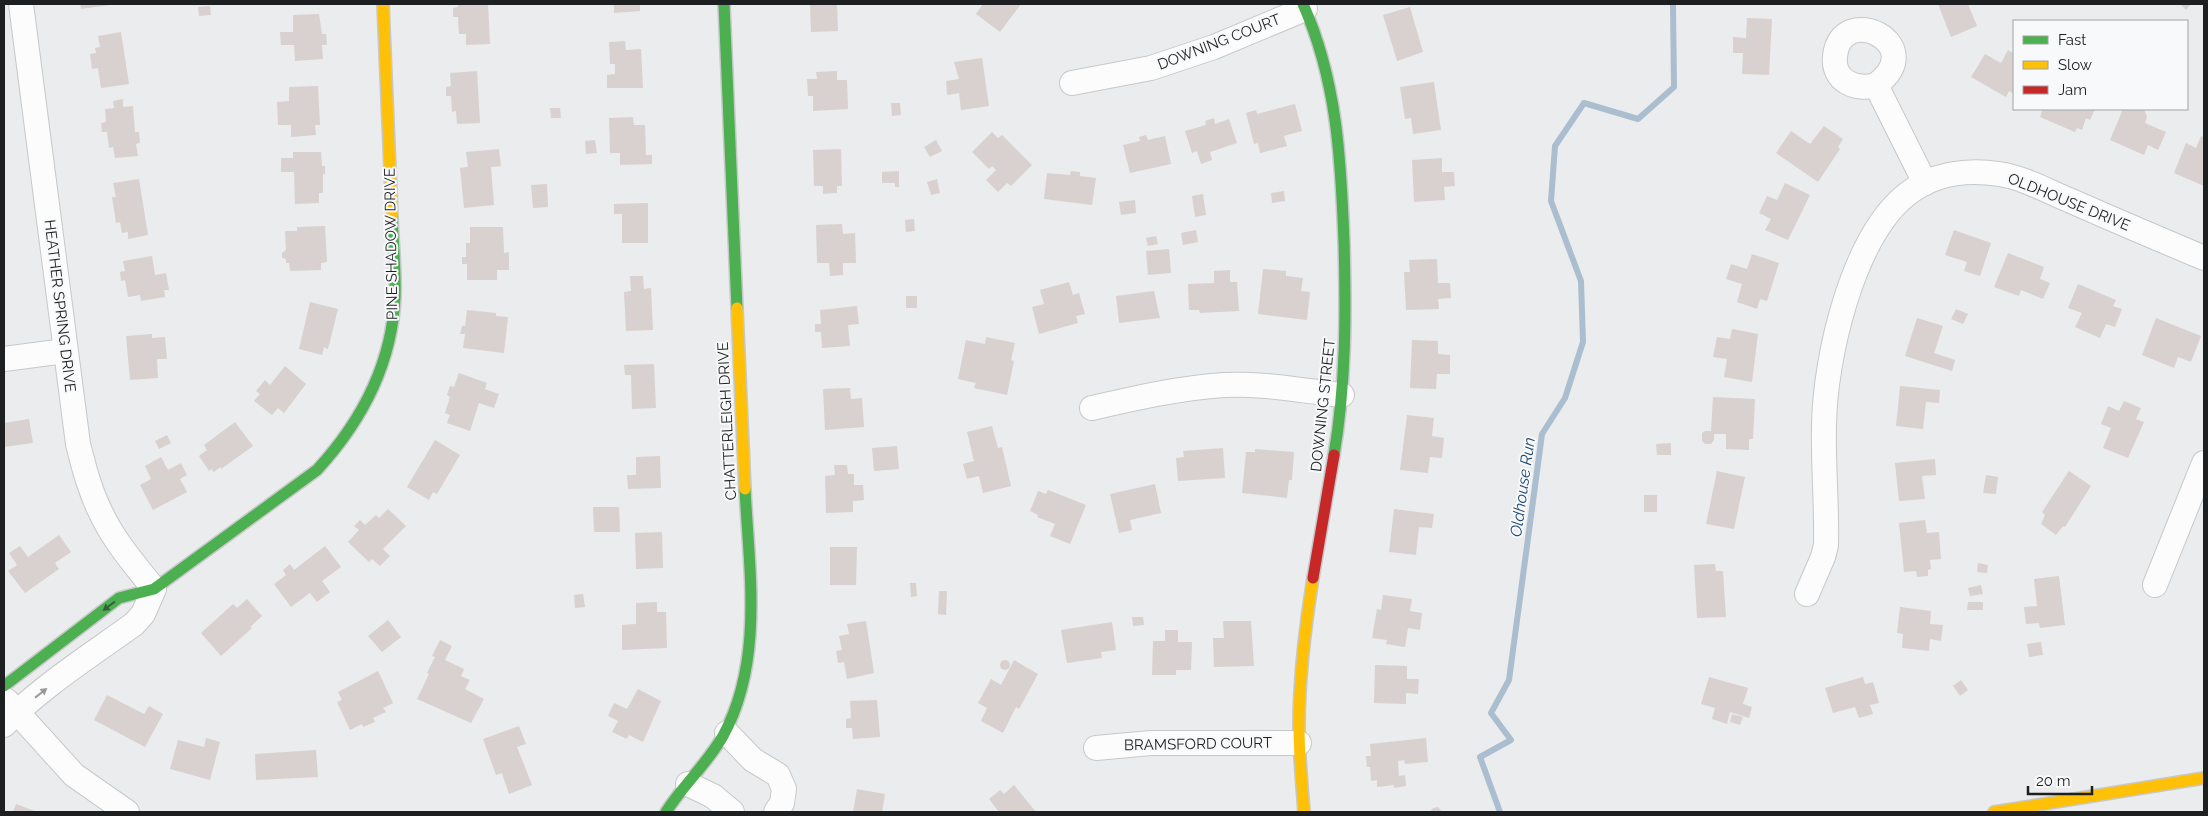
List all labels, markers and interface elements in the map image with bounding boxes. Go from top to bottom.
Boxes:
street label: DOWNING COURT [1155,10,1283,74]
legend [2013,20,2188,110]
text: Fast [2058,31,2086,49]
text: Slow [2058,56,2092,74]
text: Jam [2058,81,2087,99]
street label: PINE SHADOW DRIVE [381,168,401,320]
street label: OLDHOUSE DRIVE [2005,169,2133,235]
street label: HEATHER SPRING DRIVE [40,219,80,393]
street label: DOWNING STREET [1307,337,1339,473]
street label: CHATTERLEIGH DRIVE [714,341,740,501]
water label: Oldhouse Run [1506,436,1539,538]
one-way arrow [102,601,116,611]
one-way arrow [34,688,47,699]
street label: BRAMSFORD COURT [1124,734,1272,754]
scale bar [2028,764,2092,796]
text: 20 m [2036,772,2071,790]

